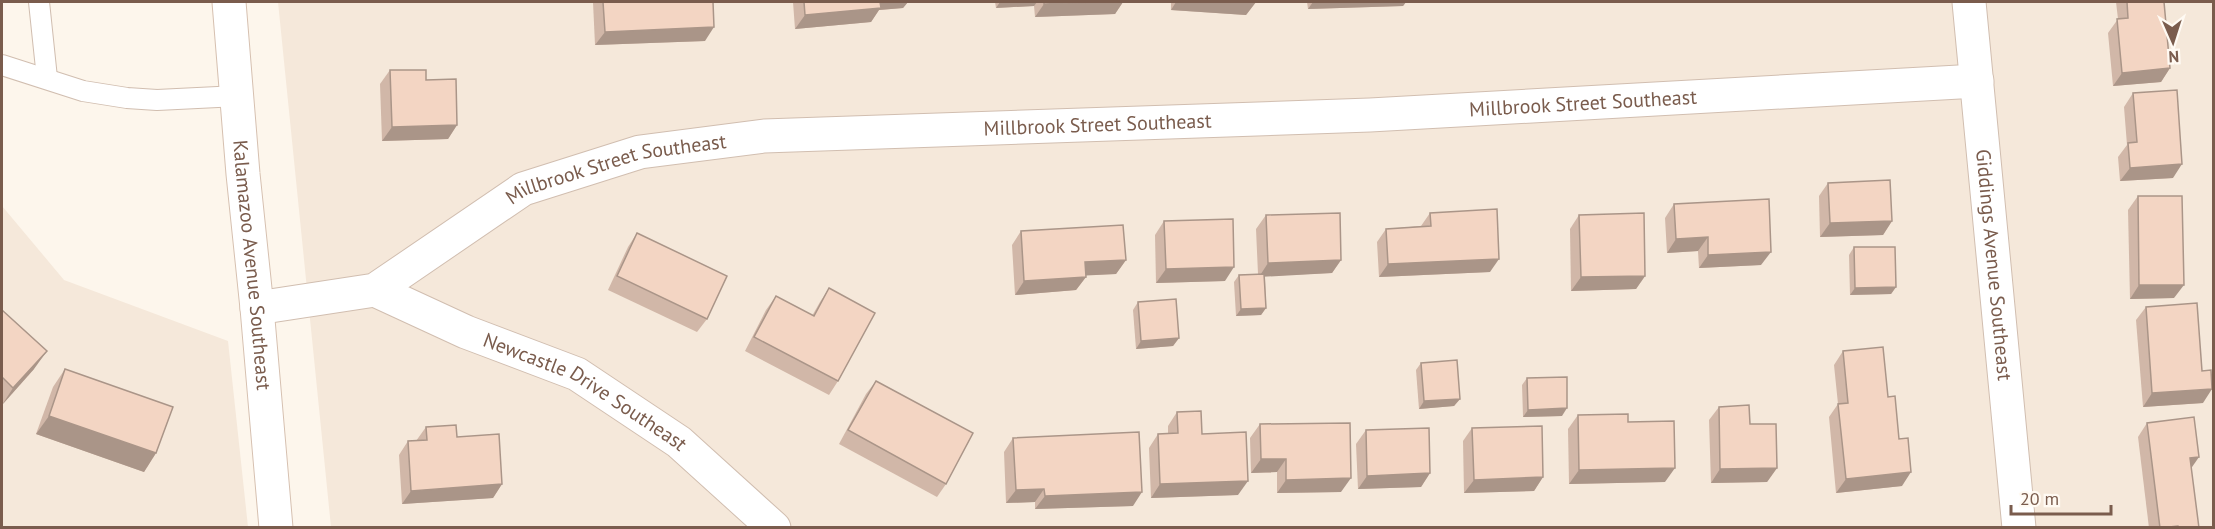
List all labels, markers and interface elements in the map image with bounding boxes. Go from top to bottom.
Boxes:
north arrow [2143,12,2203,72]
text: N [2168,47,2180,67]
street label: Millbrook Street Southeast [1468,84,1698,122]
street label: Millbrook Street Southeast [983,107,1212,141]
street label: Millbrook Street Southeast [500,128,728,210]
street label: Kalamazoo Avenue Southeast [227,139,277,391]
street label: Giddings Avenue Southeast [1970,148,2018,382]
street label: Newcastle Drive Southeast [480,327,693,456]
scale bar [2011,478,2112,516]
text: 20 m [2020,487,2059,510]

